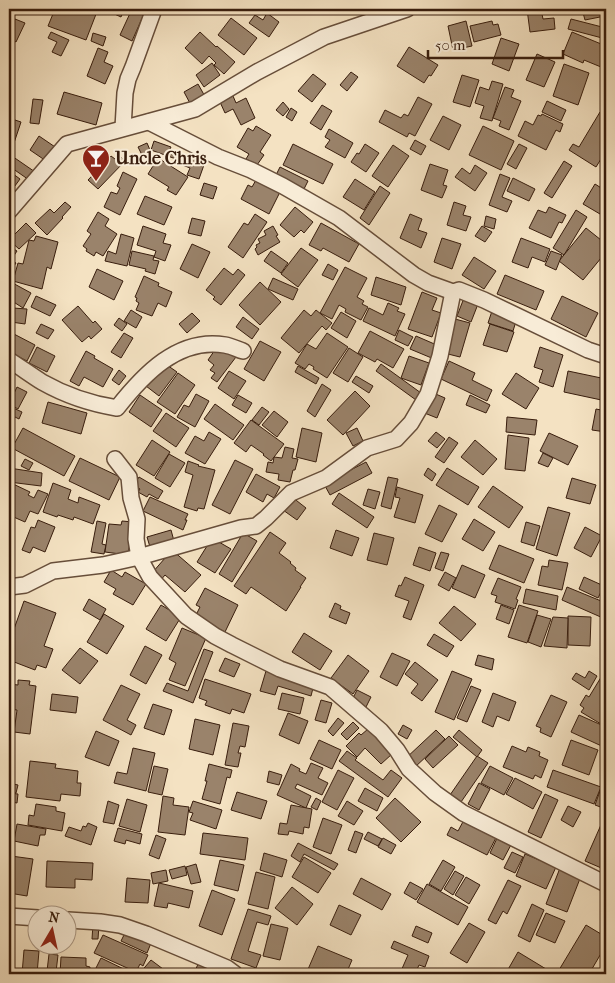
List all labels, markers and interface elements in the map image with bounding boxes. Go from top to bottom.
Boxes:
scale bar [428,28,562,60]
text: 50 m [435,36,466,54]
bar icon: Uncle Chris [81,143,111,182]
place label: Uncle Chris [114,148,207,169]
north arrow [28,906,78,956]
text: N [47,908,61,927]

